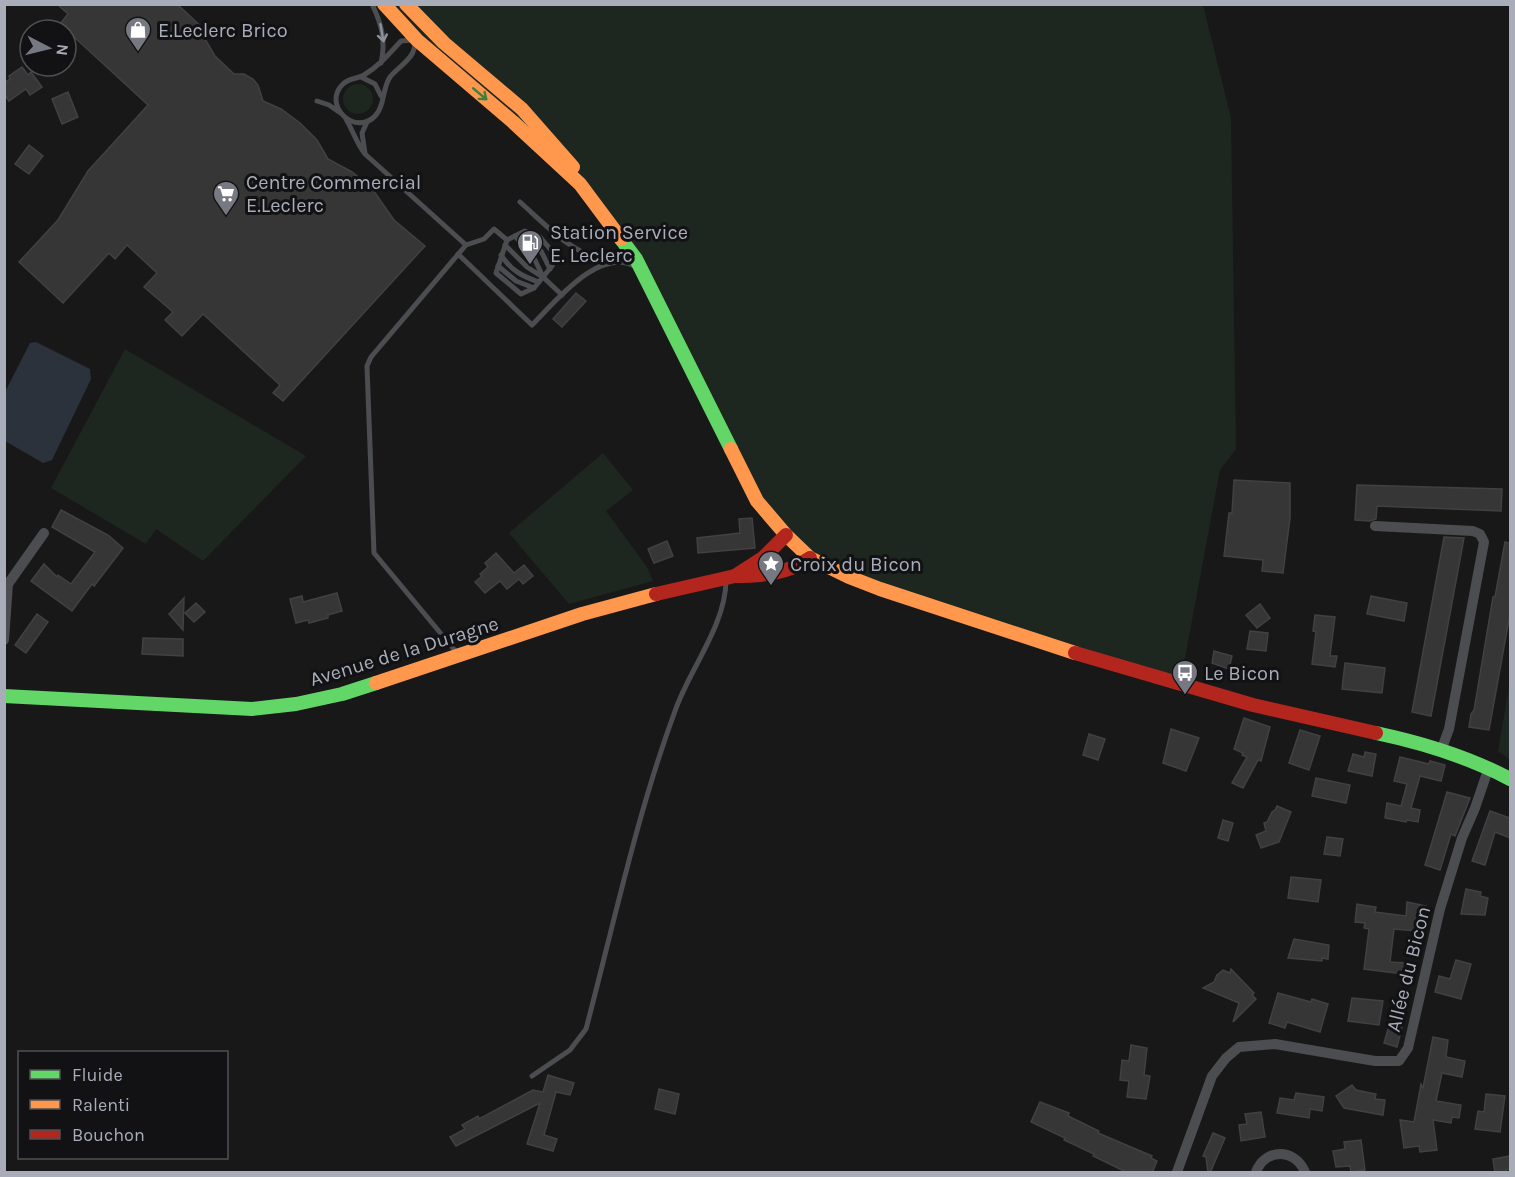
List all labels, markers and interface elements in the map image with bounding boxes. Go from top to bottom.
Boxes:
shop icon: E.Leclerc Brico [123,15,153,53]
north arrow [18,18,78,78]
place label: E.Leclerc Brico [158,19,288,42]
one-way arrow [376,23,387,43]
text: N [52,43,73,57]
one-way arrow [471,87,487,100]
place label: Centre Commercial E.Leclerc [246,171,421,217]
supermarket icon: Centre Commercial E.Leclerc [211,179,241,217]
place label: Station Service E. Leclerc [550,221,688,267]
fuel station icon: Station Service E. Leclerc [515,228,545,266]
place icon: Croix du Bicon [756,549,786,587]
place label: Croix du Bicon [790,553,922,576]
street label: Avenue de la Duragne [307,612,501,691]
bus stop icon: Le Bicon [1170,658,1200,696]
place label: Le Bicon [1204,662,1280,685]
street label: Allée du Bicon [1382,904,1435,1034]
legend [18,1051,228,1159]
text: Fluide [72,1064,123,1086]
text: Ralenti [72,1094,130,1116]
text: Bouchon [72,1124,145,1146]

